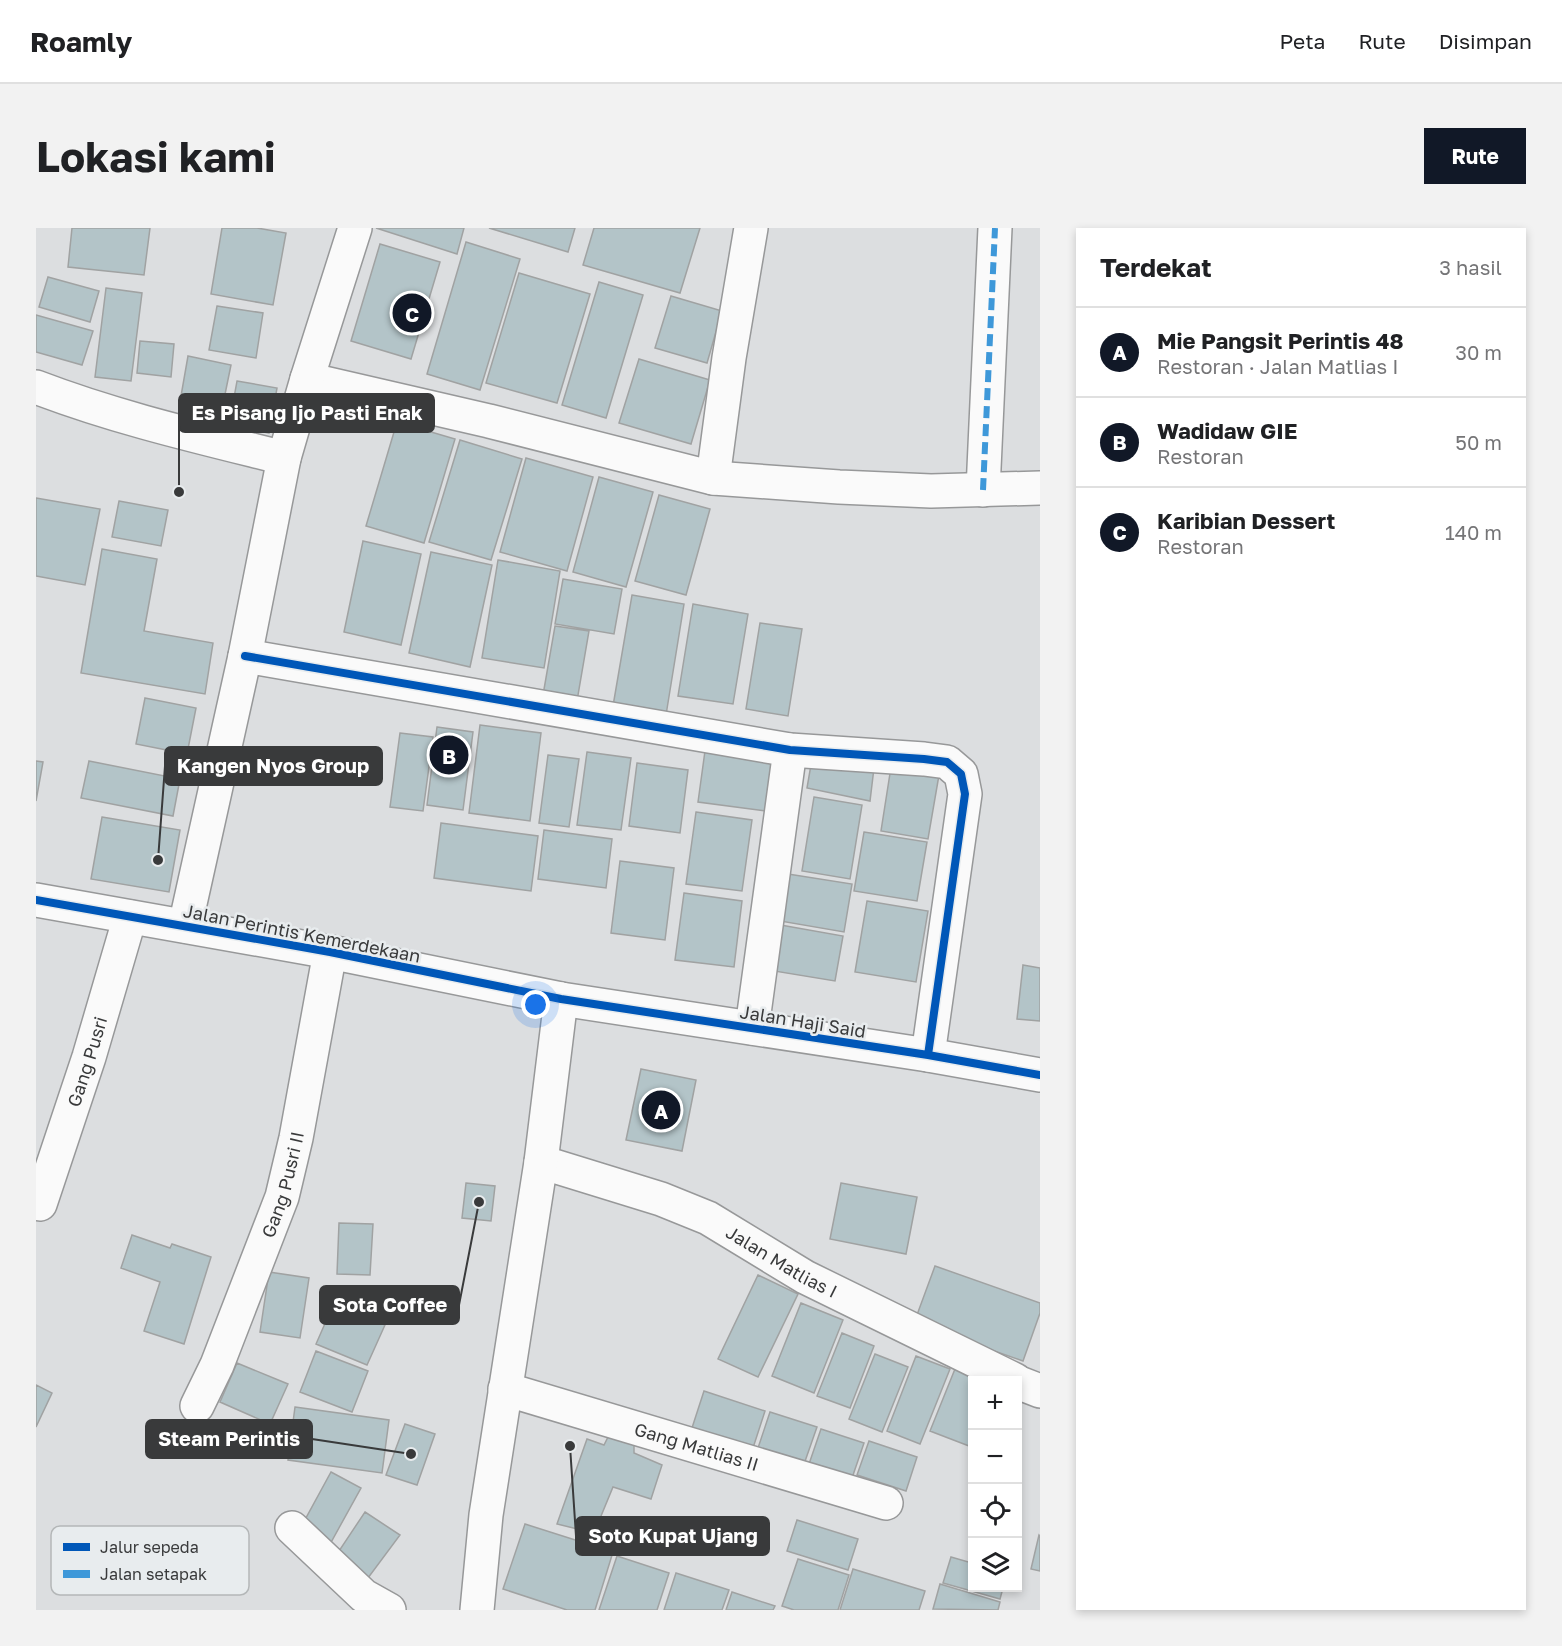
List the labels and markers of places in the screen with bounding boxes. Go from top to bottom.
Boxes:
pin: C [392,290,431,335]
callout: Es Pisang Ijo Pasti Enak [179,394,434,432]
pin: B [430,732,468,778]
callout: Kangen Nyos Group [165,747,382,785]
pin: A [642,1088,680,1132]
callout: Sota Coffee [320,1286,459,1324]
callout: Steam Perintis [146,1420,312,1458]
callout: Soto Kupat Ujang [576,1517,769,1555]

